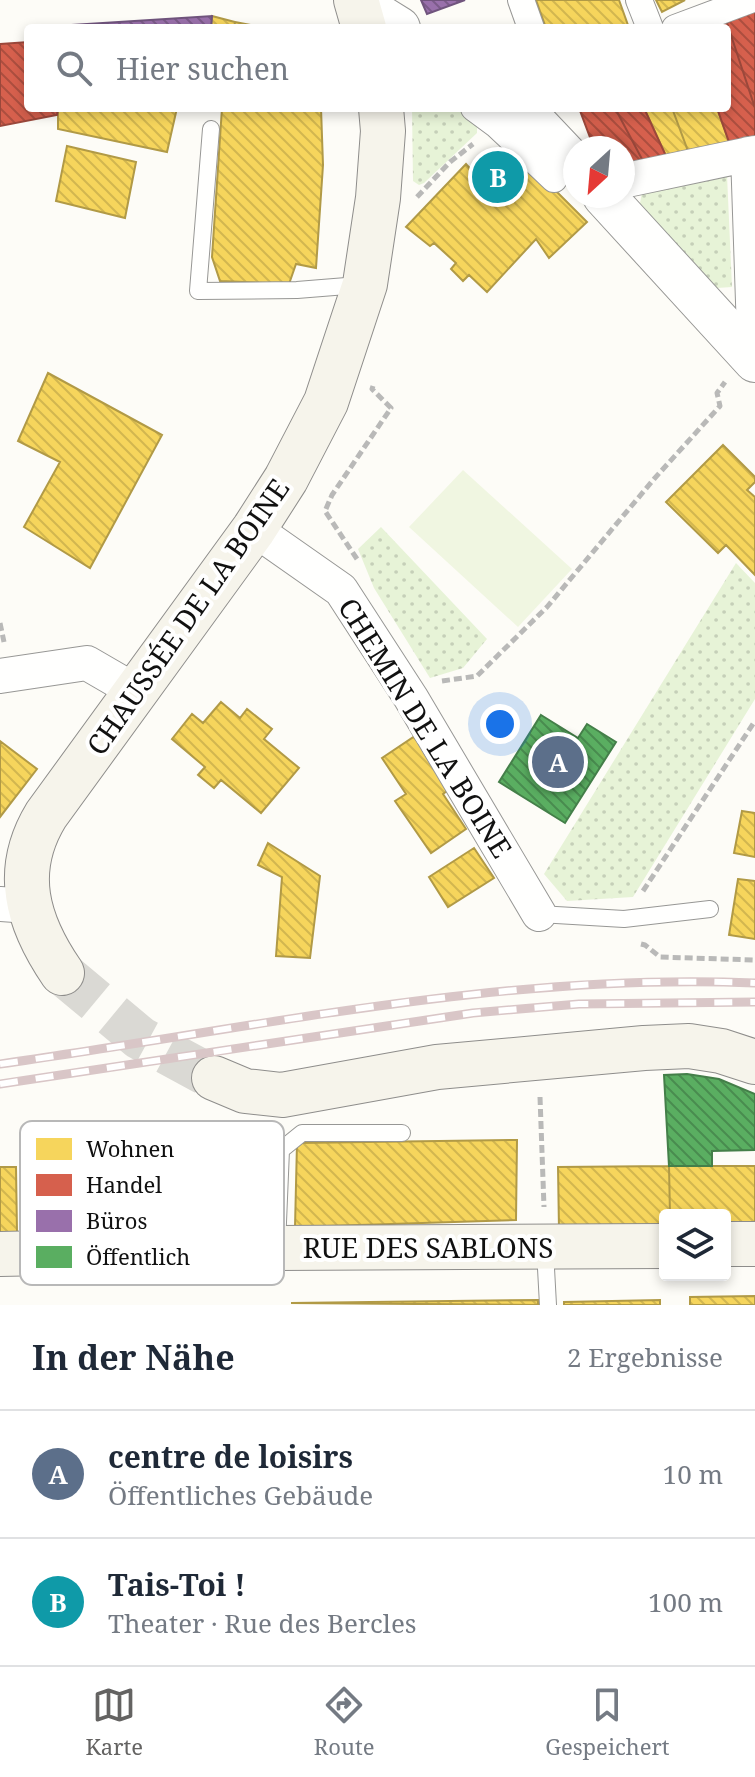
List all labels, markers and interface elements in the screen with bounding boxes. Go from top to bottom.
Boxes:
search box [24,24,731,112]
icon: search [52,46,96,90]
text: Hier suchen [116,48,289,89]
north arrow [563,136,635,208]
pin: B [472,147,524,207]
street label: CHAUSSÉE DE LA BOINE [77,471,297,762]
street label: CHEMIN DE LA BOINE [330,590,521,865]
your location [480,704,520,744]
pin: A [532,732,584,792]
legend [20,1121,284,1285]
text: Wohnen [86,1133,175,1163]
text: Handel [86,1169,162,1199]
text: Büros [86,1205,147,1235]
map controls [659,1209,731,1281]
button: layers [659,1209,731,1281]
street label: RUE DES SABLONS [303,1228,553,1266]
text: Öffentlich [86,1241,190,1271]
text: In der Nähe [32,1334,235,1380]
text: 2 Ergebnisse [567,1339,723,1375]
text: centre de loisirs [108,1436,353,1477]
text: A [48,1456,68,1492]
text: 10 m [663,1456,723,1492]
text: Öffentliches Gebäude [108,1477,373,1513]
text: Tais-Toi ! [108,1564,246,1605]
text: B [49,1584,67,1620]
text: 100 m [648,1584,723,1620]
text: Theater · Rue des Bercles [108,1605,417,1641]
tab: Karte [85,1683,143,1761]
tab: Route [314,1683,374,1761]
tab: Gespeichert [545,1683,670,1761]

